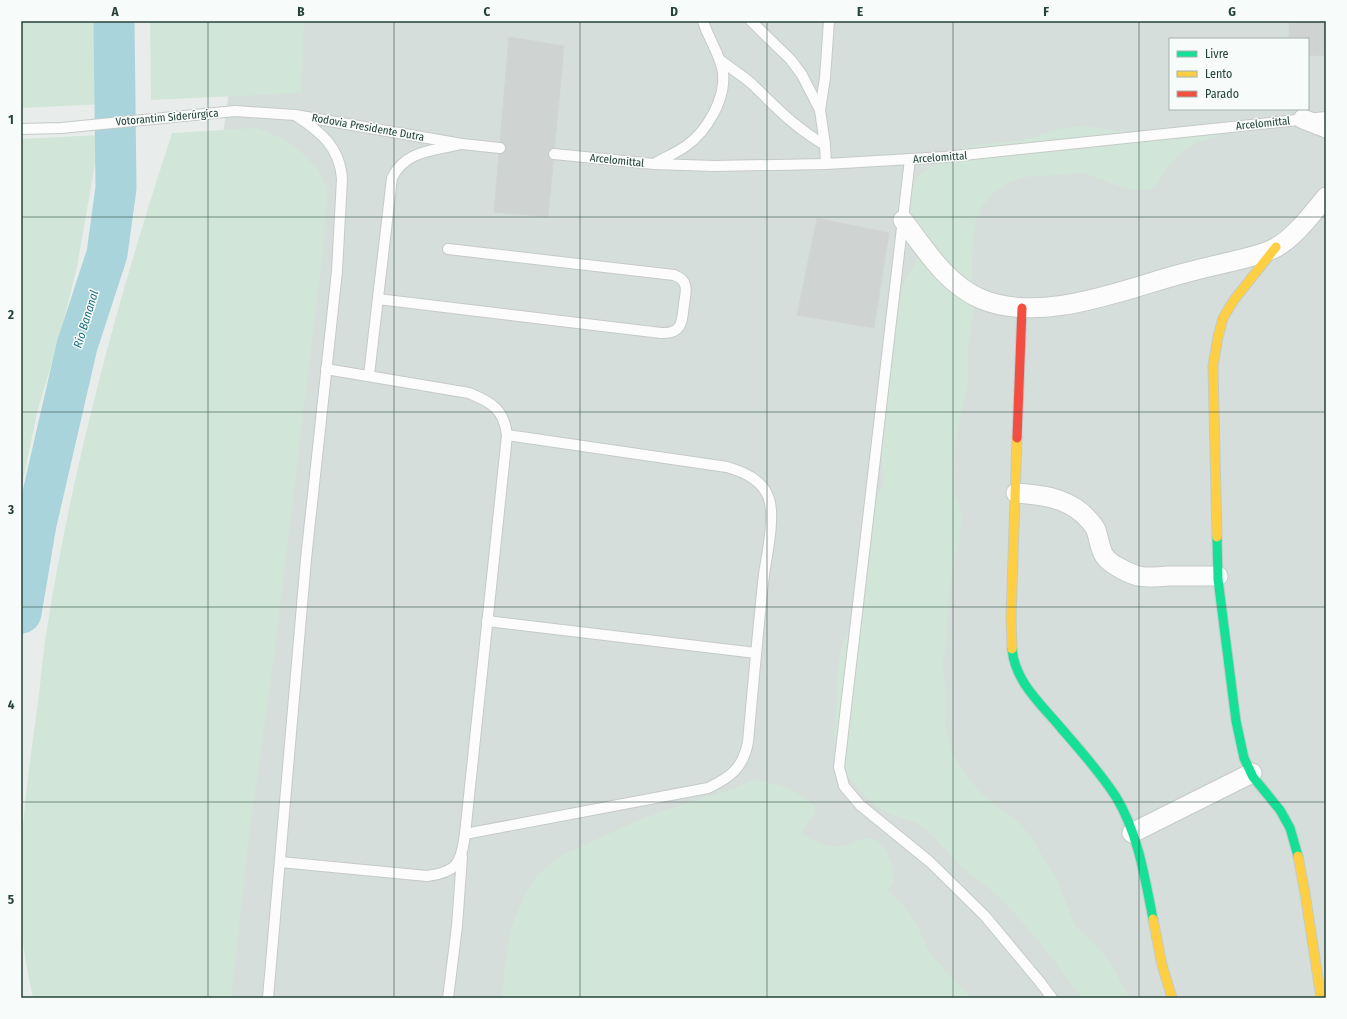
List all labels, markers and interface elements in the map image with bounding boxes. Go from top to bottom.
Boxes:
text: A [110,4,119,19]
text: B [297,4,305,19]
text: C [484,4,491,19]
text: D [670,4,678,19]
text: E [857,4,863,19]
text: F [1043,4,1049,19]
text: G [1228,4,1236,19]
legend [1169,38,1309,110]
text: Livre [1205,47,1229,61]
text: Lento [1205,67,1232,81]
text: Parado [1205,87,1239,101]
street label: Votorantim Siderúrgica [115,107,219,128]
street label: Rodovia Presidente Dutra [311,111,425,144]
text: 1 [8,112,14,127]
street label: Arcelomittal [1235,114,1291,133]
street label: Arcelomittal [912,149,968,166]
street label: Arcelomittal [589,151,645,170]
water label: Rio Bananal [71,288,101,350]
text: 2 [7,307,14,322]
text: 3 [7,502,14,517]
text: 4 [8,697,15,712]
text: 5 [8,892,14,907]

